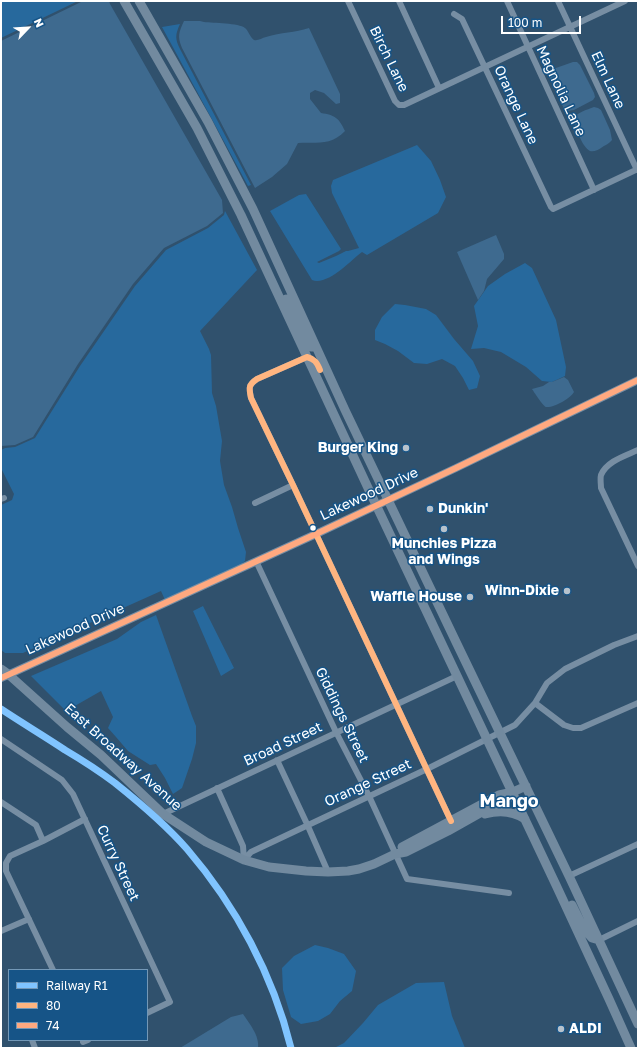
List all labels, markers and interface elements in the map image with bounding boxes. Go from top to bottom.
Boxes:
north arrow [8,8,48,48]
scale bar [503,8,583,34]
text: 100 m [508,15,542,30]
text: N [32,16,47,29]
street label: Birch Lane [366,23,412,95]
street label: Magnolia Lane [533,43,589,139]
street label: Elm Lane [587,49,629,111]
street label: Orange Lane [490,63,542,147]
place label: Burger King [318,440,398,456]
marker: Burger King [401,443,411,453]
street label: Lakewood Drive [317,464,421,524]
place label: Dunkin' [438,501,488,517]
marker: Dunkin' [425,504,435,514]
unlabelled marker [308,523,318,533]
marker: Munchies Pizza and Wings [439,524,449,534]
place label: Munchies Pizza and Wings [392,536,496,568]
place label: Winn-Dixie [485,583,559,599]
marker: Winn-Dixie [562,586,572,596]
place label: Waffle House [370,589,462,605]
marker: Waffle House [465,592,475,602]
street label: Lakewood Drive [23,600,127,658]
street label: Giddings Street [312,665,372,765]
street label: East Broadway Avenue [61,700,185,814]
street label: Broad Street [241,719,325,769]
street label: Orange Street [322,756,414,810]
district label: Mango [479,790,539,812]
street label: Curry Street [93,822,143,904]
legend [8,969,148,1041]
text: Railway R1 [46,978,107,993]
text: 80 [46,998,61,1013]
text: 74 [46,1018,60,1033]
place label: ALDI [569,1021,602,1037]
marker: ALDI [556,1024,566,1034]

